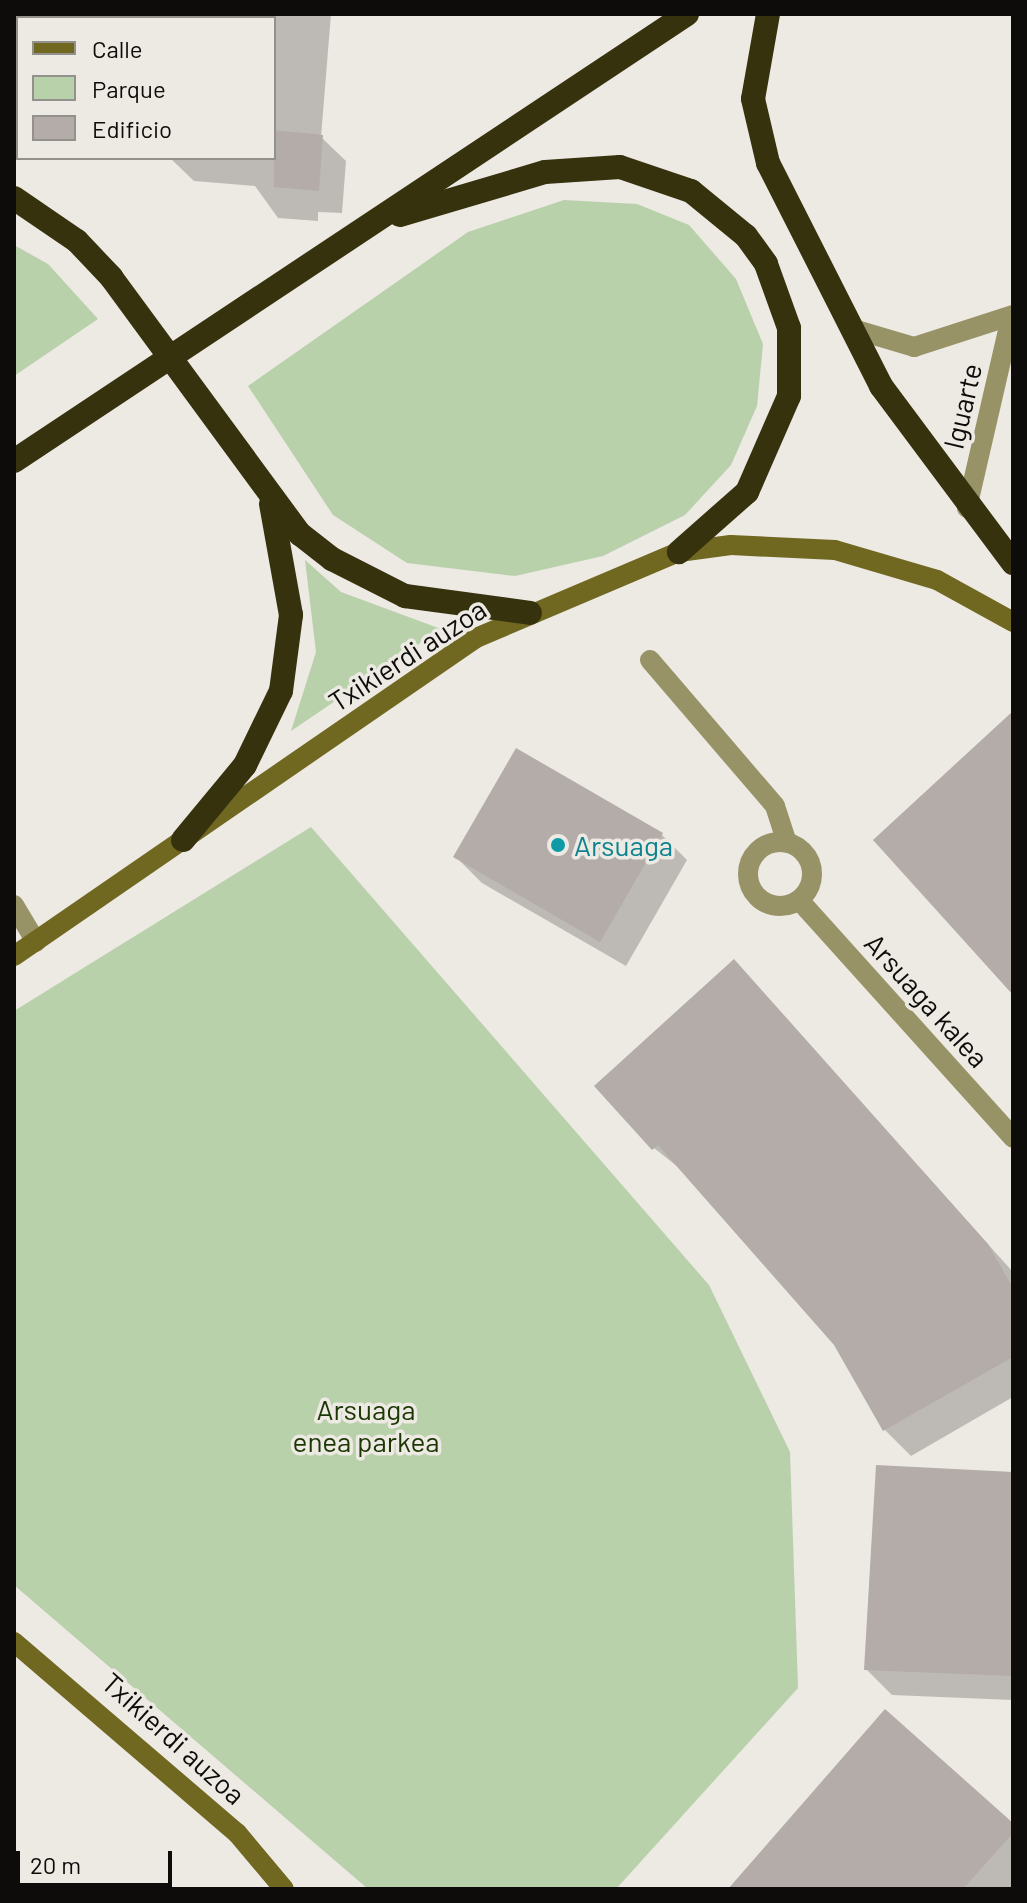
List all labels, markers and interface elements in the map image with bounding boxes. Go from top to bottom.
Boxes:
legend [16,16,276,160]
text: Calle [92,34,143,63]
text: Parque [92,74,166,103]
text: Edificio [92,114,172,143]
street label: Iguarte [936,360,988,452]
street label: Txikierdi auzoa [322,592,492,718]
place label: Arsuaga [574,828,673,862]
marker: Arsuaga [549,836,567,854]
street label: Arsuaga kalea [858,926,996,1074]
park label: Arsuaga enea parkea [292,1392,440,1458]
street label: Txikierdi auzoa [96,1665,252,1811]
scale bar [20,1835,176,1885]
text: 20 m [30,1850,81,1879]

